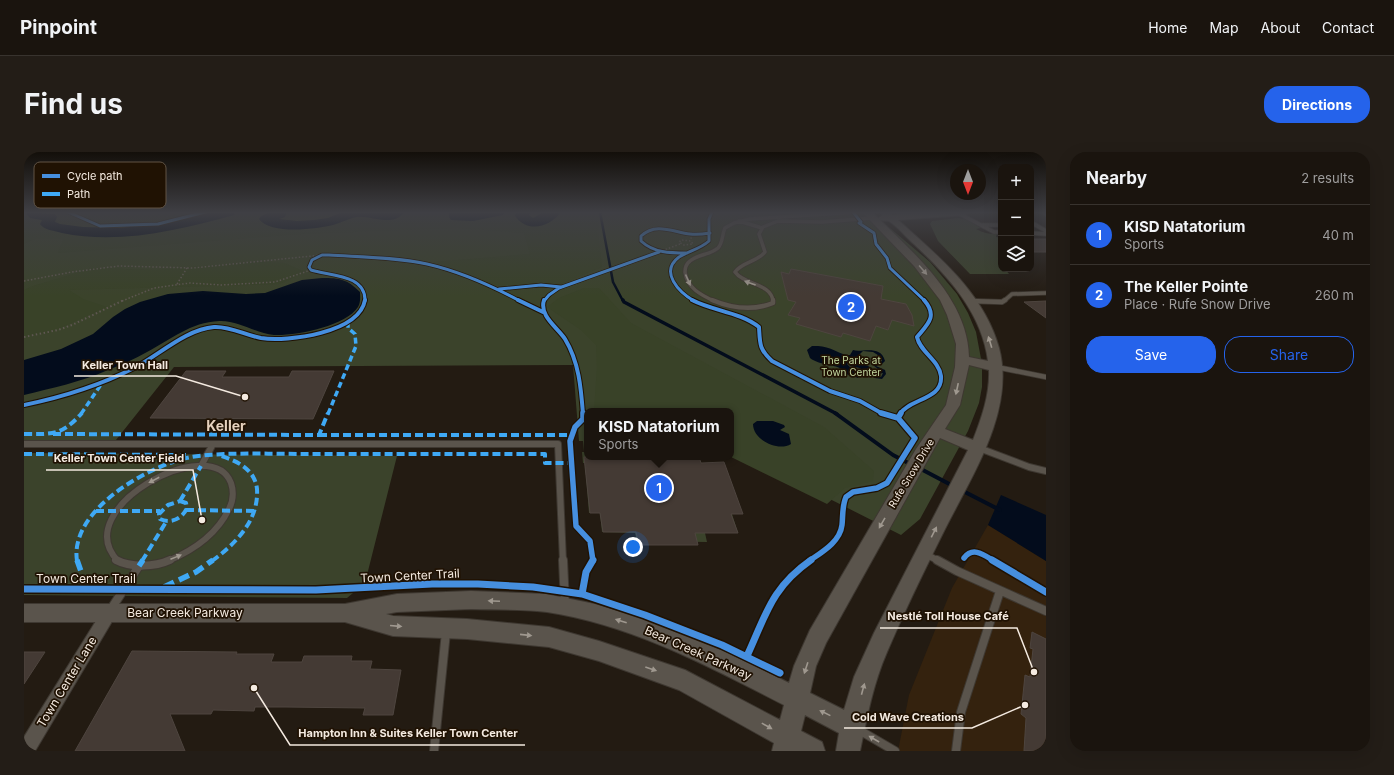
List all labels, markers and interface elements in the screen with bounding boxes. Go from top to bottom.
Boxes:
text: Pinpoint [20,16,97,39]
text: Home [1148,19,1187,36]
text: Map [1209,19,1239,36]
text: About [1261,19,1300,36]
text: Contact [1322,19,1374,36]
button: Directions [1264,86,1370,123]
text: Find us [24,87,123,121]
legend [34,162,166,208]
north arrow [950,164,986,200]
map controls [998,164,1034,272]
button: + [998,164,1034,200]
text: Nearby [1086,168,1147,188]
text: Cycle path [67,169,123,183]
text: 2 results [1301,170,1354,186]
text: Path [67,187,90,201]
button: − [998,200,1034,236]
text: KISD Natatorium [1124,217,1245,236]
text: 1 [1096,227,1102,243]
text: 40 m [1322,227,1354,243]
button: layers [998,236,1034,272]
text: Sports [1124,236,1164,252]
one-way arrow [918,264,927,275]
one-way arrow [685,275,691,286]
text: The Keller Pointe [1124,277,1248,296]
one-way arrow [743,280,755,286]
text: 2 [1095,287,1103,303]
text: 260 m [1315,287,1354,303]
pin: 2 [838,292,864,322]
text: Place · Rufe Snow Drive [1124,296,1271,312]
one-way arrow [987,336,993,348]
button: Save [1086,336,1216,373]
button: Share [1224,336,1354,373]
callout: Keller Town Hall [74,353,176,376]
park label: The Parks at Town Center [821,354,881,378]
text: Keller Town Hall [82,358,168,372]
one-way arrow [953,382,959,395]
popup [584,408,734,460]
district label: Keller [206,417,246,434]
text: KISD Natatorium [598,417,720,436]
text: Sports [598,436,638,452]
street label: Rufe Snow Drive [886,436,936,510]
callout: Keller Town Center Field [46,447,193,470]
text: Keller Town Center Field [54,451,184,465]
pin: 1 [646,473,672,503]
one-way arrow [148,476,160,483]
one-way arrow [879,518,885,529]
one-way arrow [930,527,937,538]
your location [623,537,643,557]
one-way arrow [171,554,183,560]
street label: Town Center Trail [360,565,460,586]
street label: Town Center Trail [36,571,136,586]
one-way arrow [488,597,500,604]
street label: Bear Creek Parkway [127,605,243,620]
callout: Nestlé Toll House Café [880,605,1017,628]
text: Nestlé Toll House Café [887,609,1009,623]
one-way arrow [615,618,627,624]
street label: Bear Creek Parkway [642,622,754,683]
one-way arrow [390,623,402,630]
one-way arrow [520,632,532,638]
street label: Town Center Lane [34,634,100,730]
one-way arrow [802,662,808,674]
one-way arrow [645,666,657,672]
one-way arrow [860,683,866,695]
callout: Cold Wave Creations [844,705,972,728]
one-way arrow [819,710,831,716]
text: Cold Wave Creations [852,710,964,724]
callout: Hampton Inn & Suites Keller Town Center [290,722,525,745]
one-way arrow [761,723,773,729]
text: Hampton Inn & Suites Keller Town Center [298,726,518,740]
one-way arrow [868,735,880,742]

